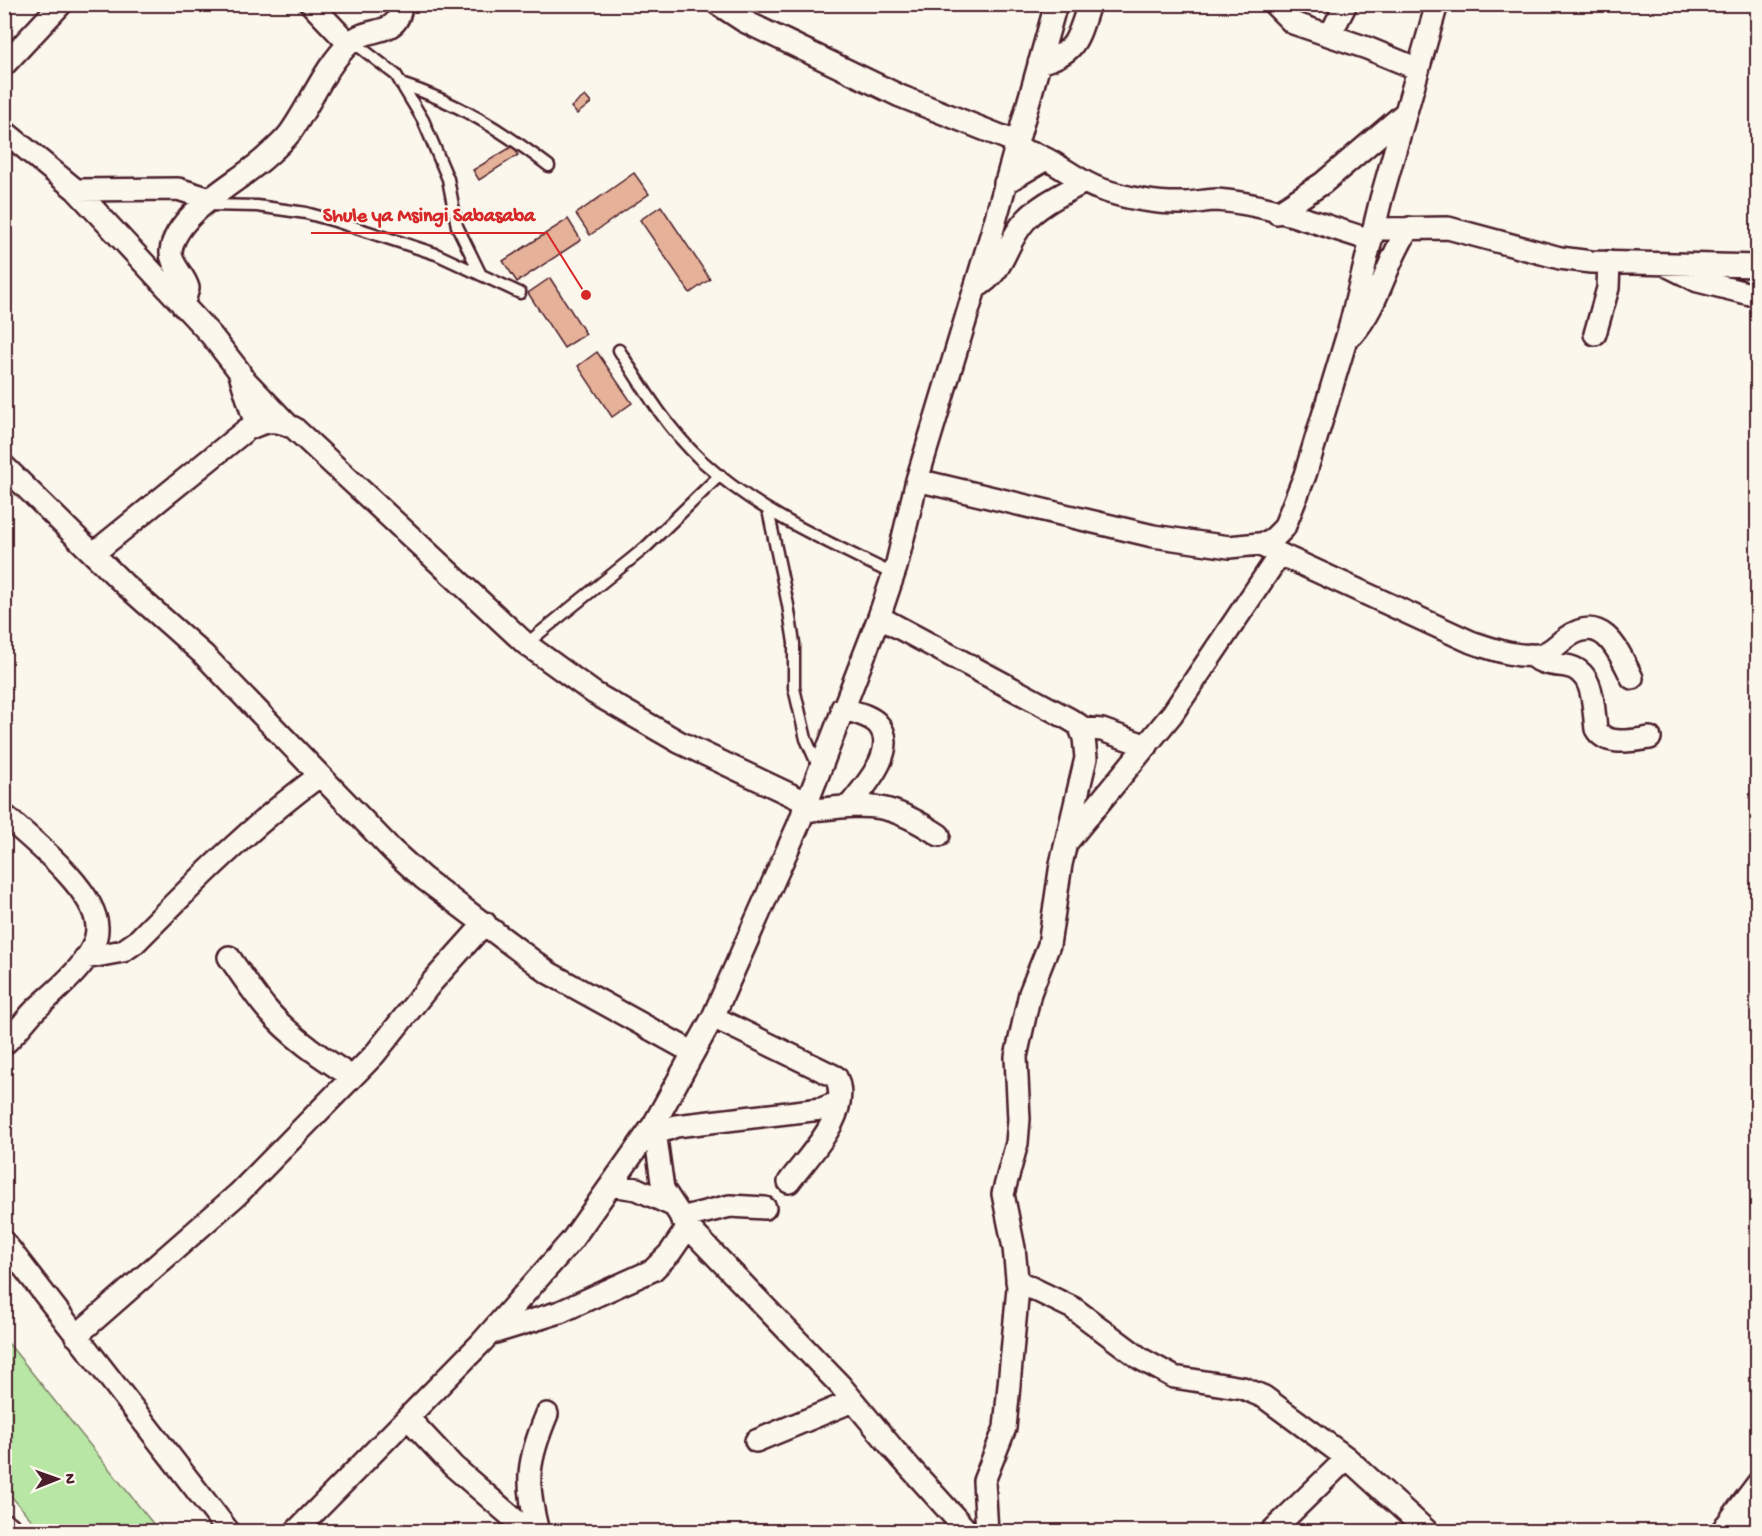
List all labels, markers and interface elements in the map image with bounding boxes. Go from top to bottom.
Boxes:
callout: Shule ya Msingi Sabasaba [311,195,547,233]
text: Shule ya Msingi Sabasaba [323,206,536,229]
north arrow [27,1449,87,1509]
text: N [59,1473,78,1485]

